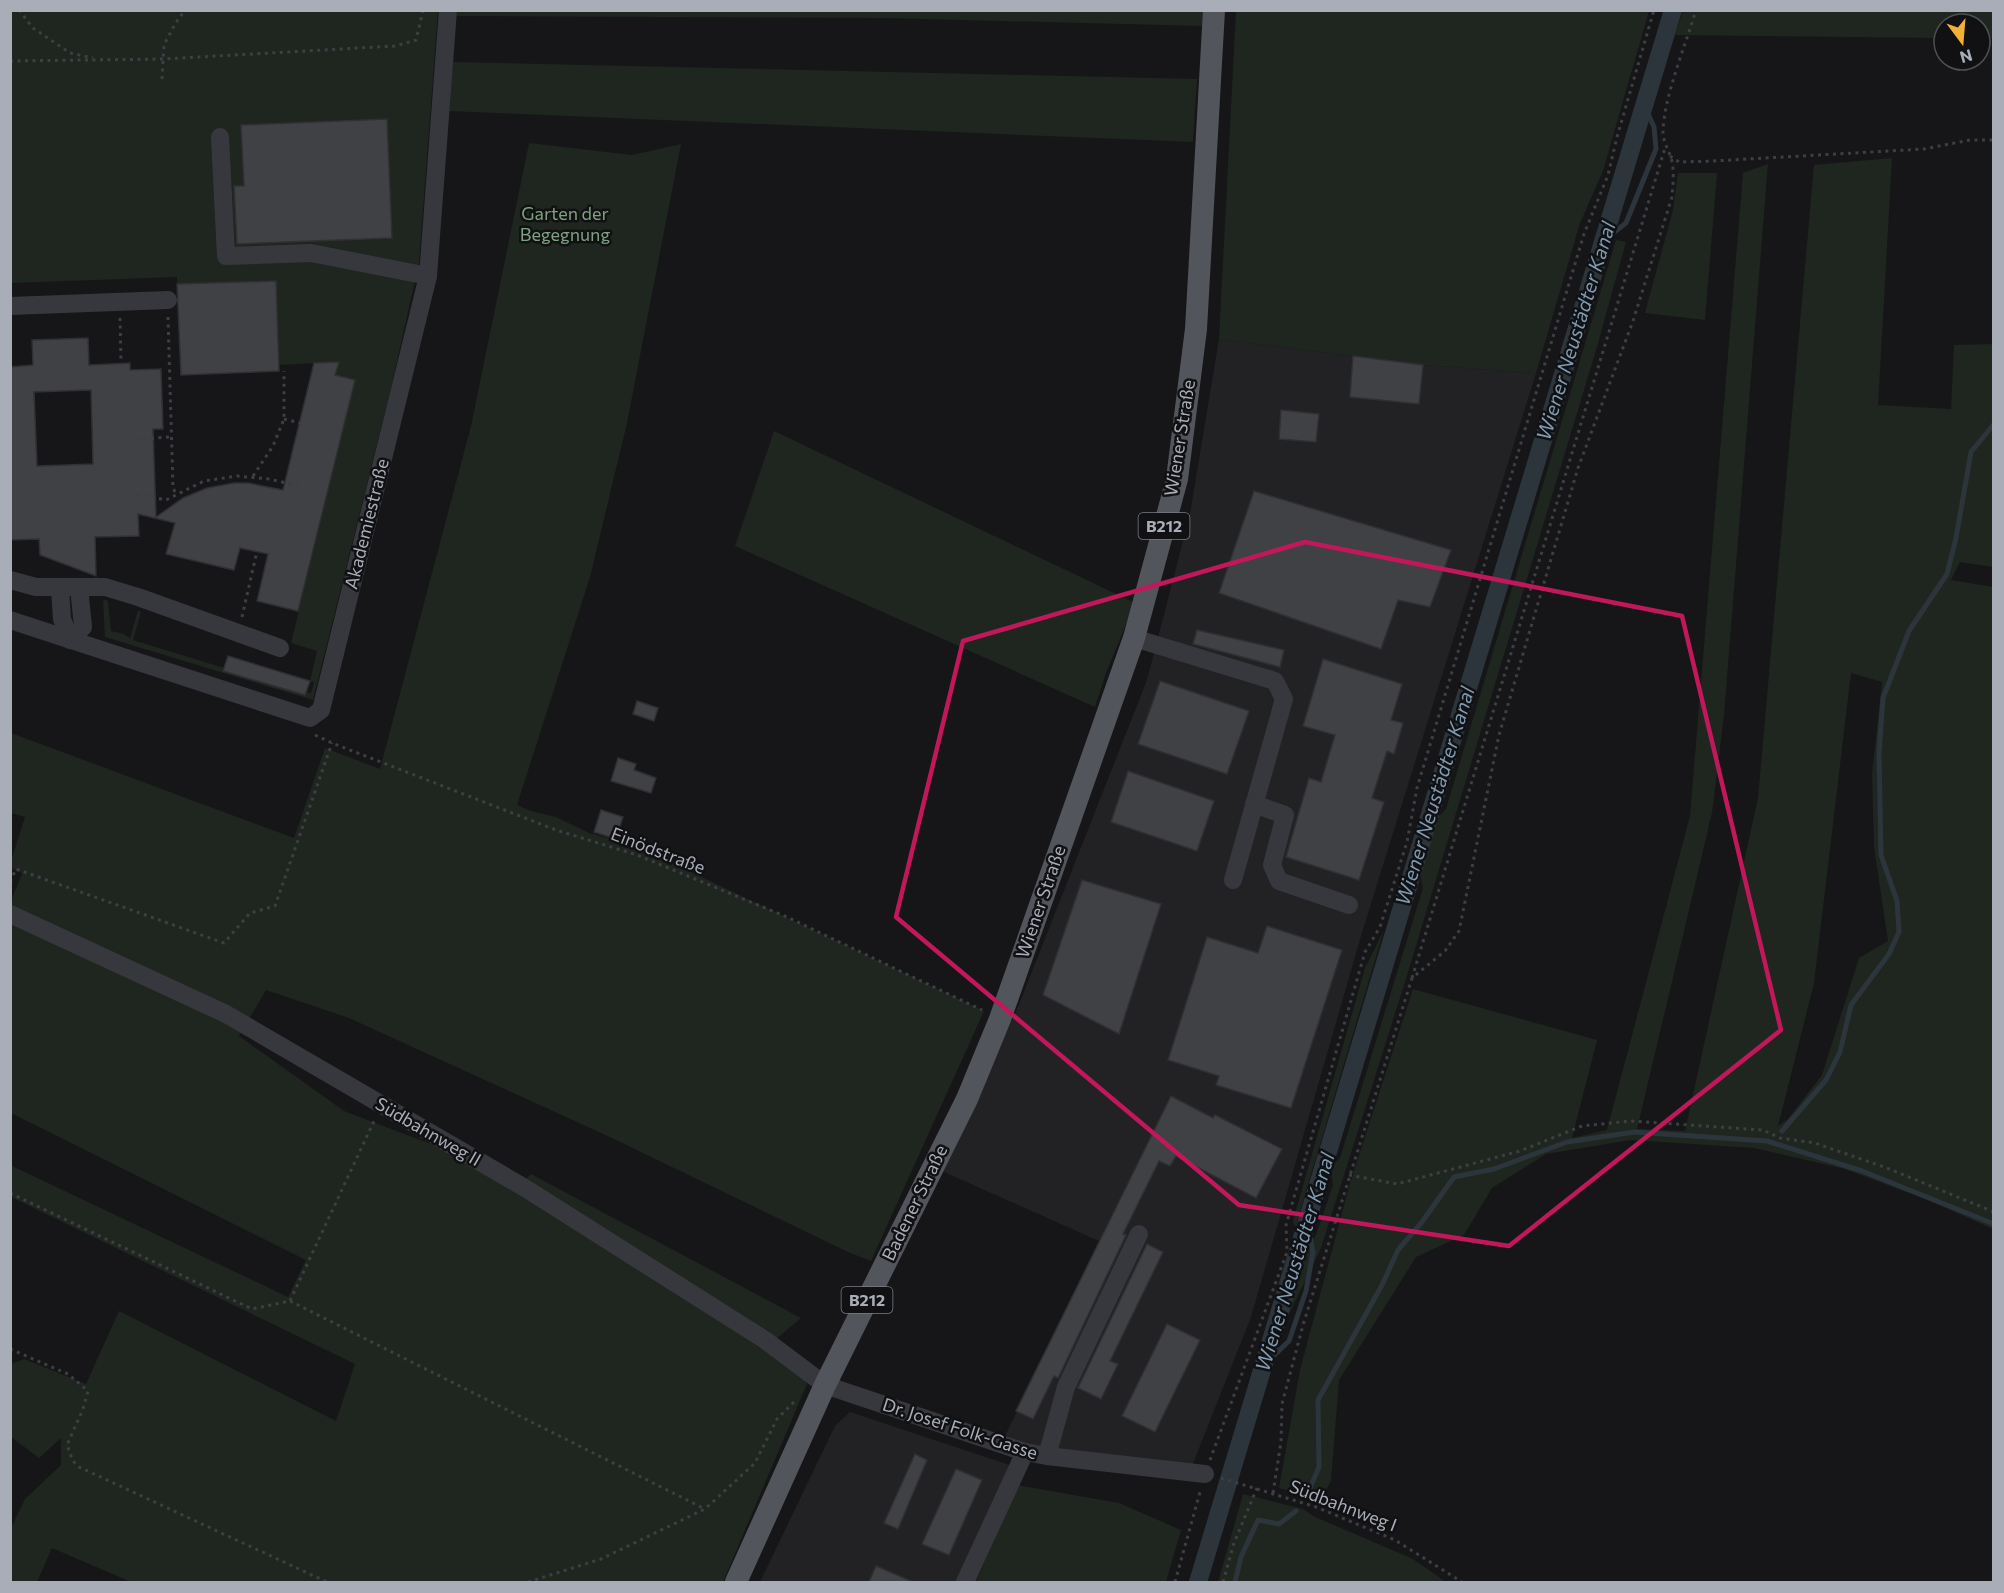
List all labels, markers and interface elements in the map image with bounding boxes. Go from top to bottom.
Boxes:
north arrow [1932,12,1992,72]
text: N [1958,46,1975,68]
park label: Garten der Begegnung [520,202,610,245]
water label: Wiener Neustädter Kanal [1530,218,1620,443]
street label: Wiener Straße [1159,378,1199,498]
street label: Akademiestraße [339,456,393,591]
road number: B212 [1138,513,1190,539]
water label: Wiener Neustädter Kanal [1389,683,1479,908]
street label: Einödstraße [608,822,709,878]
street label: Wiener Straße [1011,843,1070,961]
street label: Südbahnweg II [372,1092,485,1170]
street label: Badener Straße [877,1141,952,1264]
water label: Wiener Neustädter Kanal [1249,1149,1339,1374]
road number: B212 [842,1287,892,1313]
street label: Dr. Josef Folk-Gasse [880,1393,1041,1464]
street label: Südbahnweg I [1287,1474,1400,1536]

